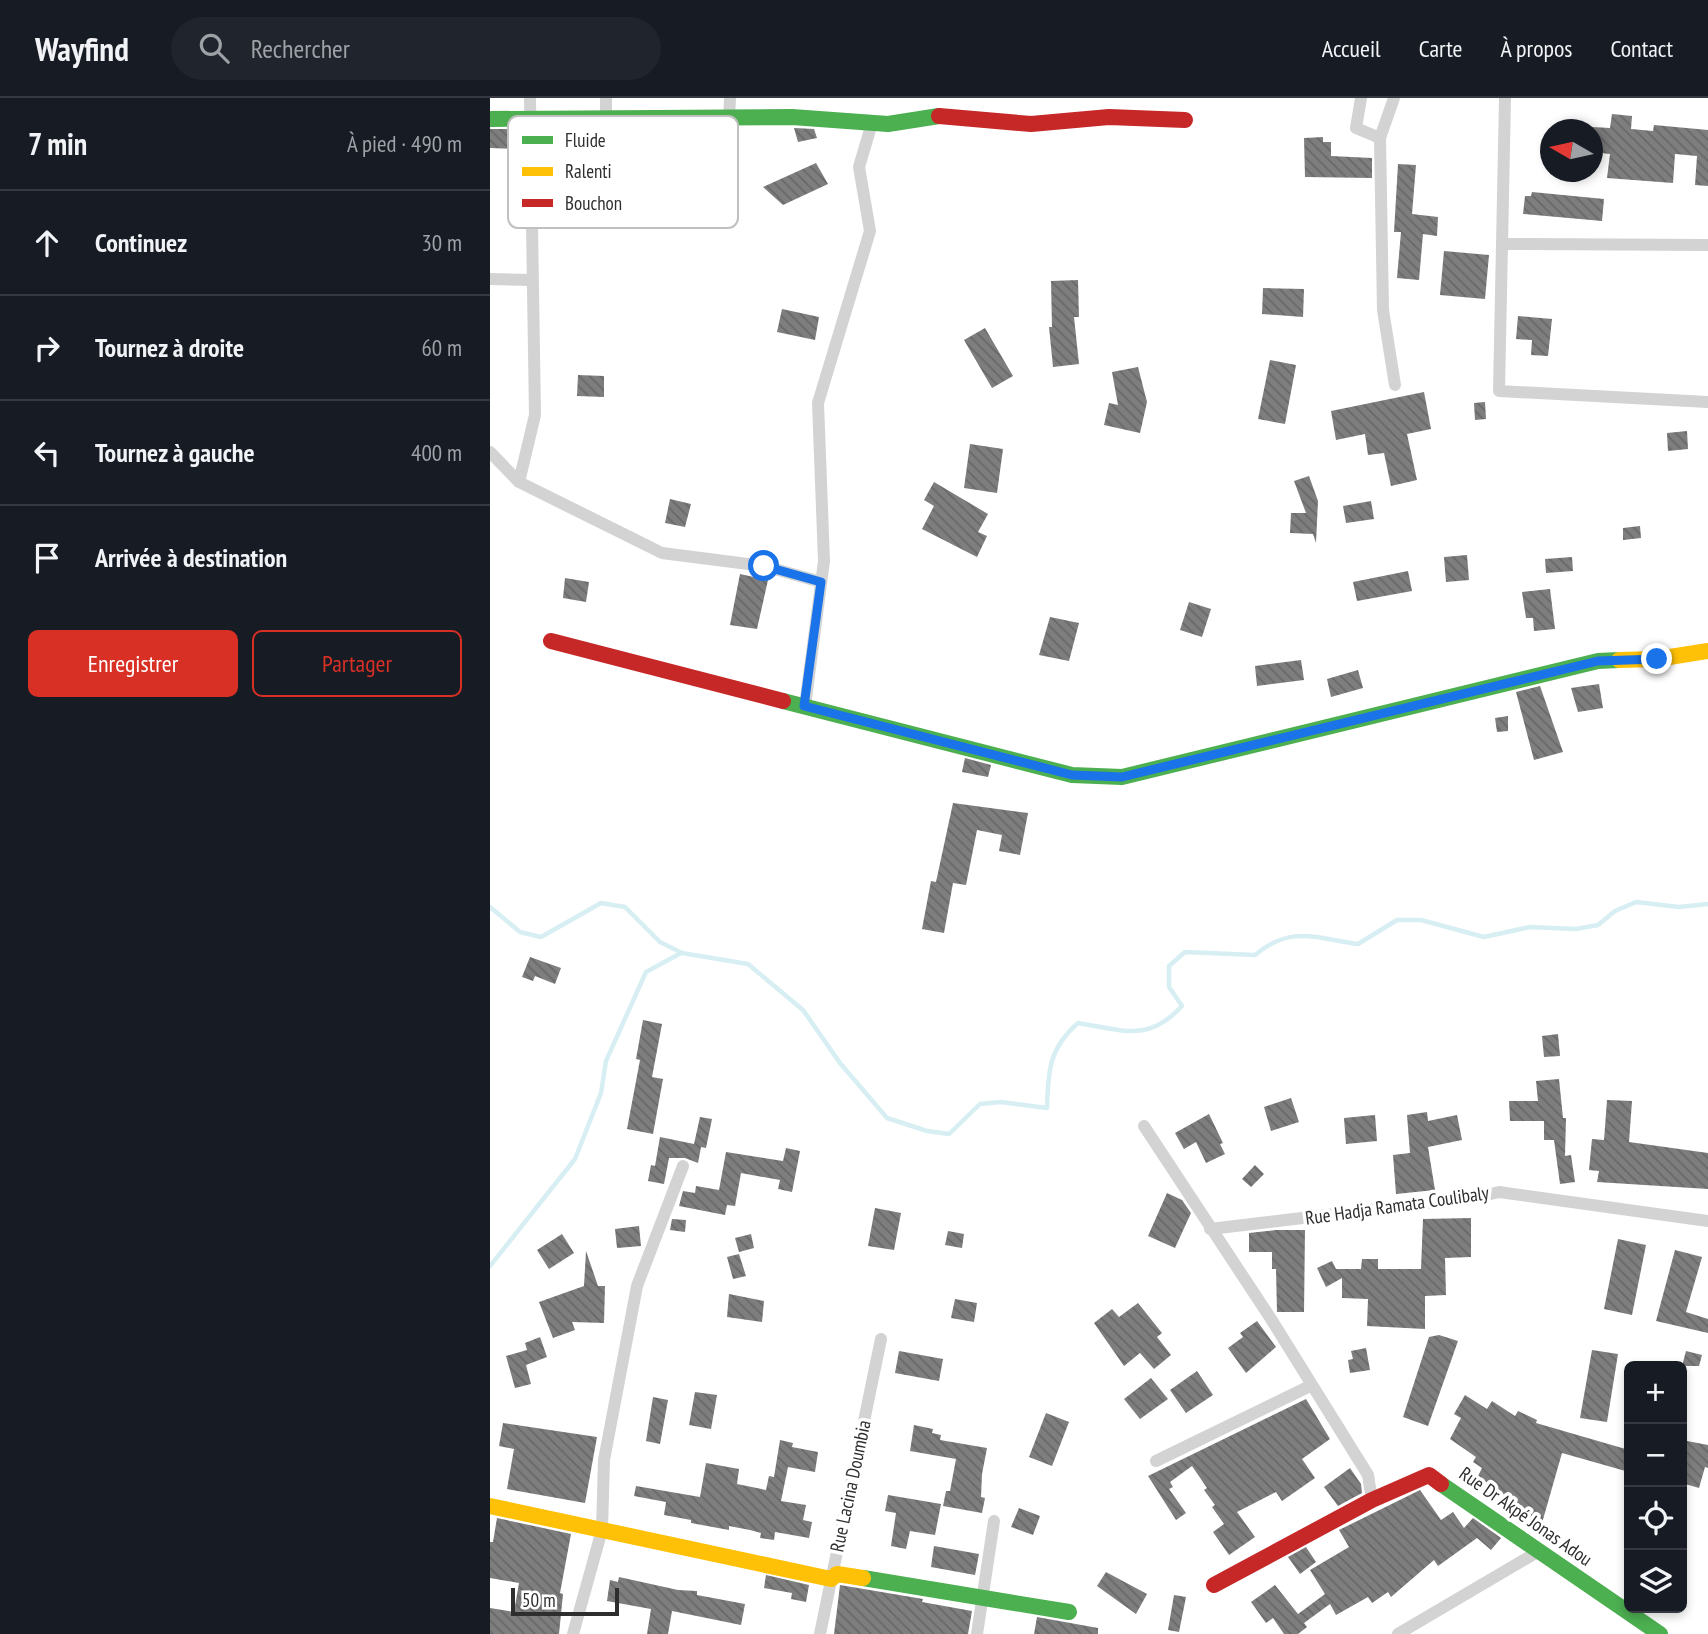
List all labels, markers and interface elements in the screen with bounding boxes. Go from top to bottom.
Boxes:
search box [171,17,661,80]
text: Wayfind [35,27,129,70]
icon: search [195,29,233,67]
text: Rechercher [251,32,350,65]
text: Accueil [1322,33,1381,64]
text: Carte [1419,33,1462,64]
text: À propos [1500,33,1572,64]
text: Contact [1610,33,1673,64]
legend [508,116,738,228]
north arrow [1540,119,1603,182]
text: 7 min [28,124,87,163]
text: Fluide [565,128,606,152]
text: À pied · 490 m [347,129,462,158]
text: Ralenti [565,159,612,183]
text: Bouchon [565,191,622,215]
icon: ahead [28,224,66,262]
text: Continuez [95,226,187,259]
text: 30 m [421,228,462,257]
icon: right [28,329,66,367]
text: Tournez à droite [95,331,244,364]
text: 60 m [421,333,462,362]
icon: left [28,434,66,472]
text: Tournez à gauche [95,436,255,469]
text: 400 m [411,438,462,467]
icon: arrive [28,539,66,577]
text: Arrivée à destination [95,541,287,574]
route start [748,550,779,581]
button: Enregistrer [28,630,238,697]
button: Partager [252,630,462,697]
route end [1641,643,1672,674]
street label: Rue Hadja Ramata Coulibaly [1304,1180,1491,1230]
map controls [1624,1361,1687,1613]
button: + [1624,1361,1687,1424]
street label: Rue Lacina Doumbia [824,1418,876,1554]
button: − [1624,1424,1687,1487]
street label: Rue Dr Akpé Jonas Adou [1455,1461,1597,1571]
button: locate [1624,1487,1687,1550]
button: layers [1624,1550,1687,1613]
scale bar [511,1585,620,1617]
text: 50 m [522,1588,556,1612]

